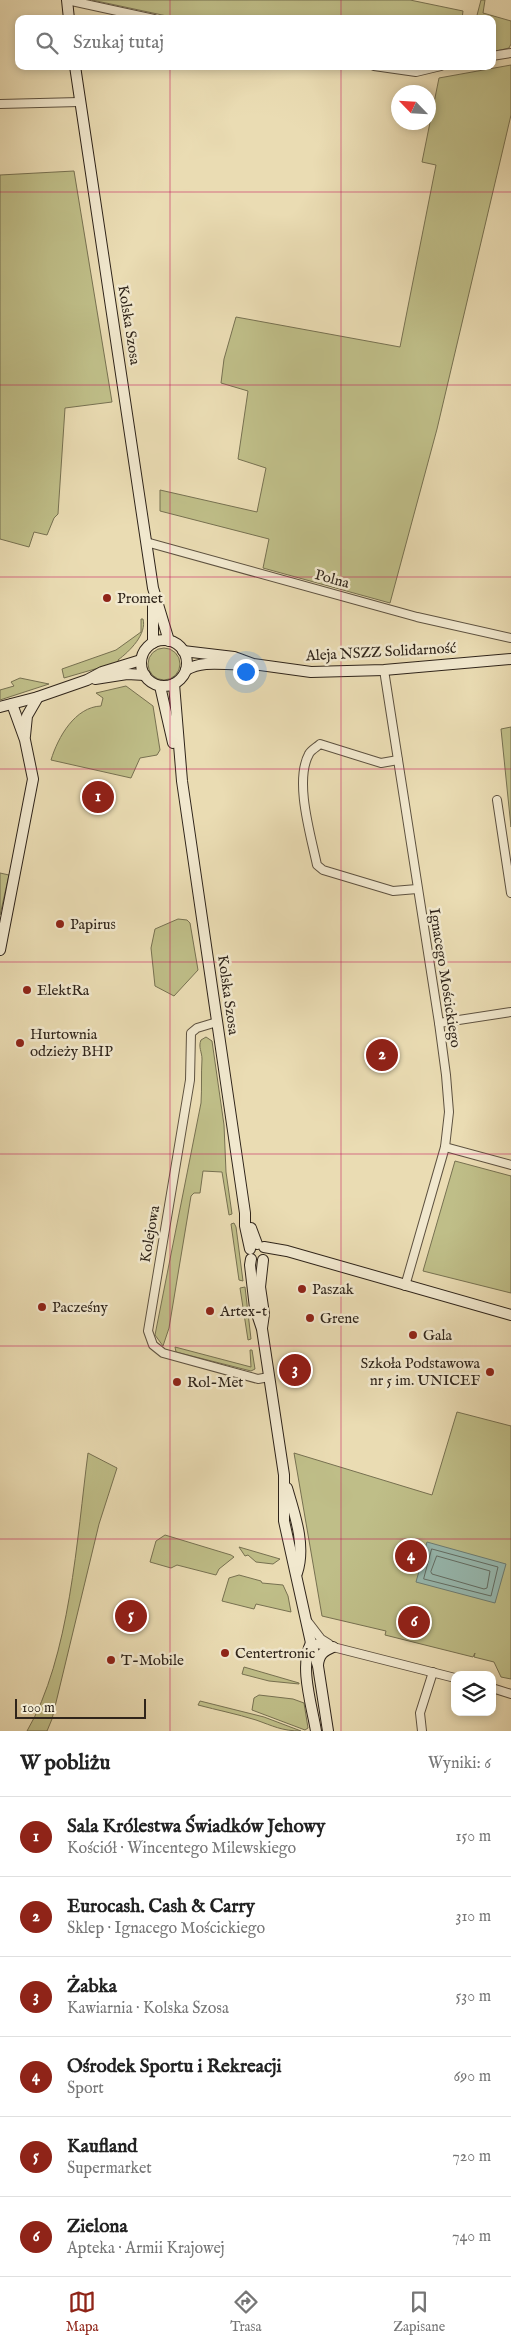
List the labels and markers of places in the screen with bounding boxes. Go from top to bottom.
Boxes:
place label: Promet [117,589,163,608]
marker: Promet [101,592,113,604]
pin: 1 [82,778,114,816]
place label: Papirus [70,915,116,934]
marker: Papirus [54,918,66,930]
place label: ElektRa [37,981,90,1000]
marker: ElektRa [21,984,33,996]
place label: Hurtownia odzieży BHP [30,1025,113,1061]
pin: 2 [366,1036,398,1074]
marker: Hurtownia odzieży BHP [14,1037,26,1049]
place label: Paszak [312,1280,355,1299]
marker: Paszak [296,1283,308,1295]
place label: Pacześny [52,1298,108,1317]
marker: Pacześny [36,1301,48,1313]
place label: Artex-t [219,1302,267,1321]
marker: Artex-t [204,1305,216,1317]
place label: Grene [320,1309,359,1328]
marker: Grene [304,1312,316,1324]
place label: Gala [423,1326,453,1345]
marker: Gala [407,1329,419,1341]
pin: 3 [279,1351,311,1389]
place label: Szkoła Podstawowa nr 5 im. UNICEF [360,1354,481,1390]
marker: Szkoła Podstawowa nr 5 im. UNICEF [484,1366,496,1378]
place label: Rol-Met [187,1373,243,1392]
marker: Rol-Met [171,1376,183,1388]
pin: 4 [395,1537,427,1575]
pin: 5 [115,1597,147,1635]
pin: 6 [398,1603,430,1641]
place label: Centertronic [235,1644,315,1663]
marker: Centertronic [219,1647,231,1659]
place label: T-Mobile [121,1651,184,1670]
marker: T-Mobile [105,1654,117,1666]

